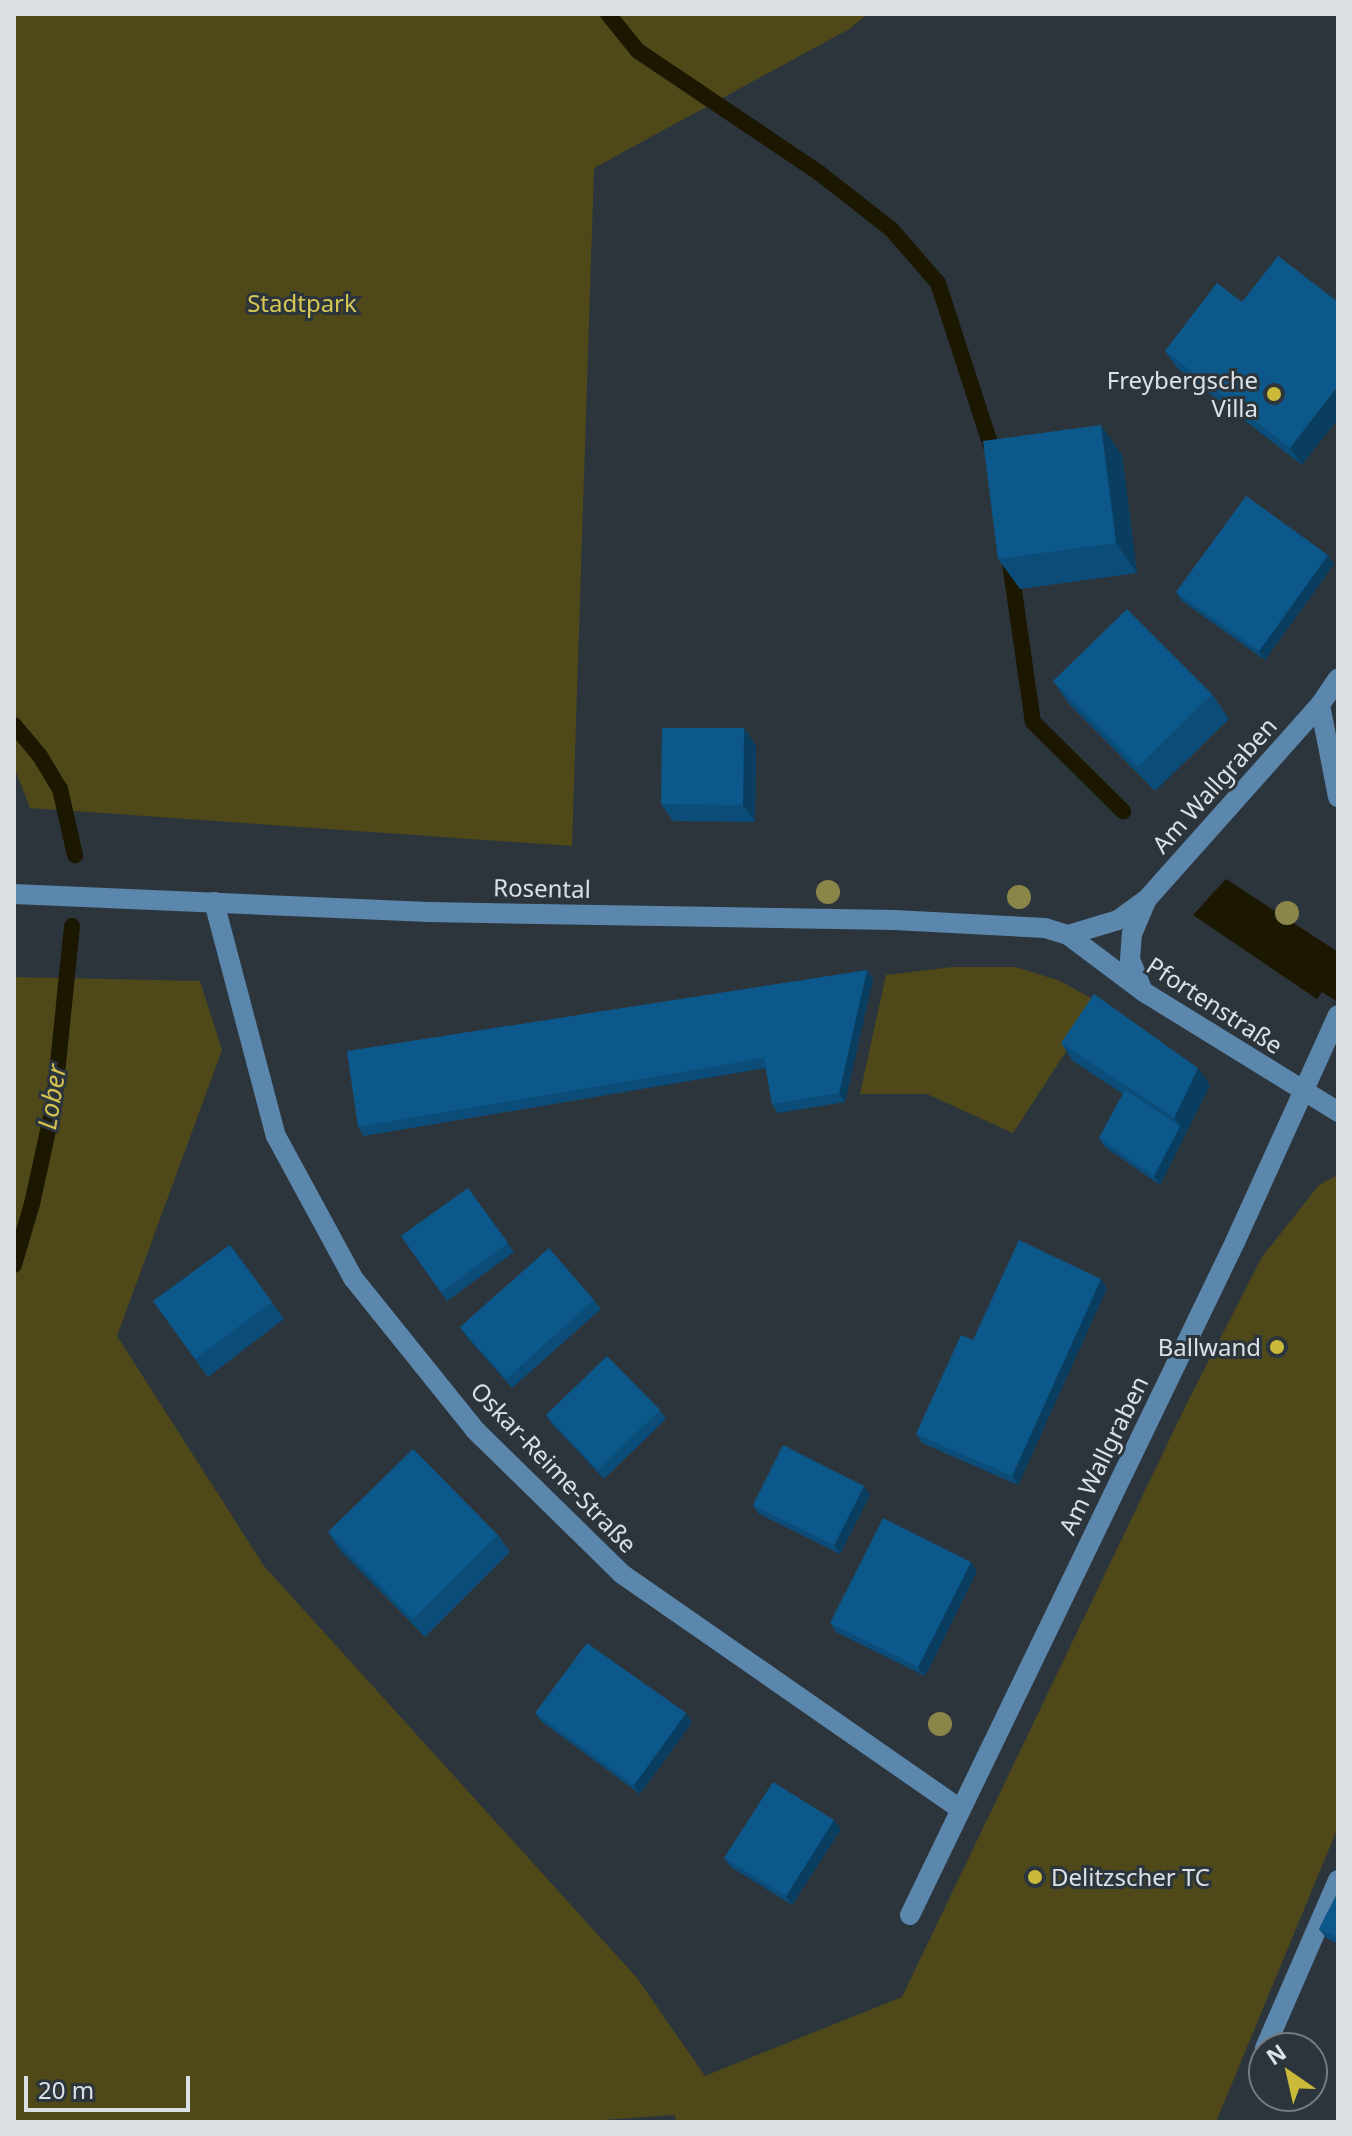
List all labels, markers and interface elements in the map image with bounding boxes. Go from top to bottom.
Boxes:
park label: Stadtpark [247,289,357,317]
place label: Freybergsche Villa [1107,366,1258,422]
marker: Freybergsche Villa [1265,385,1283,403]
street label: Am Wallgraben [1146,711,1282,859]
street label: Rosental [493,873,591,903]
street label: Pfortenstraße [1142,950,1288,1060]
water label: Lober [31,1062,73,1132]
place label: Ballwand [1158,1333,1261,1361]
marker: Ballwand [1268,1338,1286,1356]
street label: Am Wallgraben [1052,1371,1154,1539]
street label: Oskar-Reime-Straße [465,1376,643,1558]
place label: Delitzscher TC [1051,1863,1210,1891]
marker: Delitzscher TC [1026,1868,1044,1886]
north arrow [1248,2032,1328,2112]
text: N [1260,2036,1291,2071]
scale bar [28,2060,194,2110]
text: 20 m [38,2073,94,2106]

